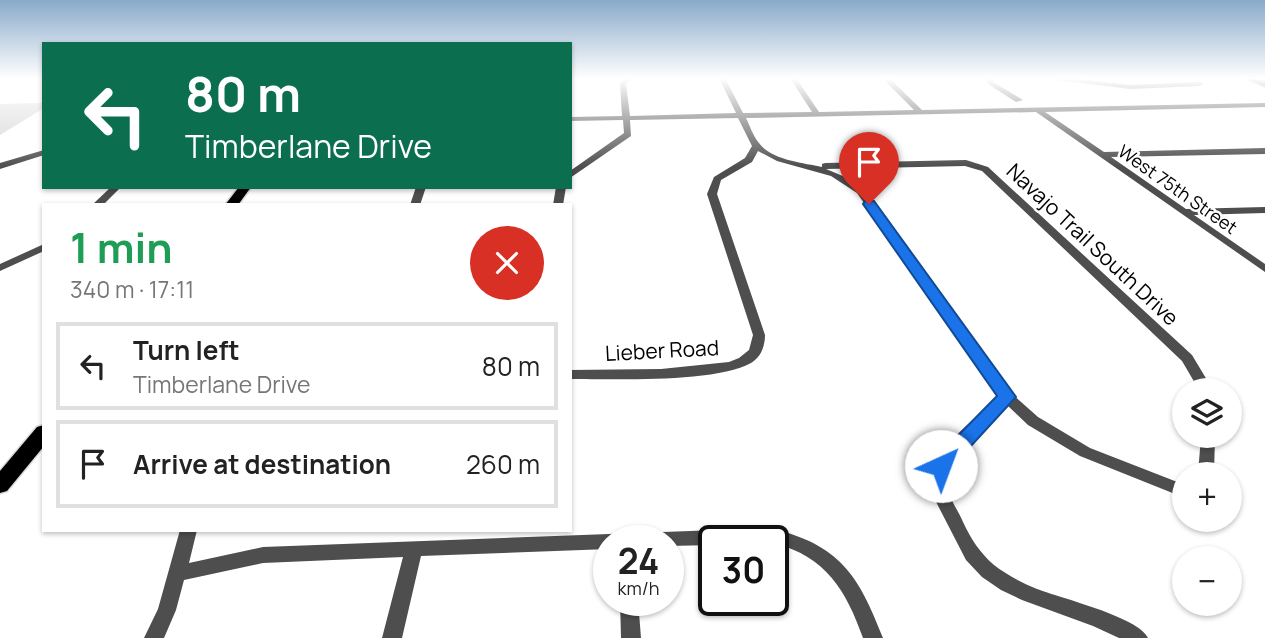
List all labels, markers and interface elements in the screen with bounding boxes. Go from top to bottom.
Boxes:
text: 80 m [185,60,301,127]
icon: left [70,70,161,161]
text: Timberlane Drive [185,124,432,168]
pin [839,132,899,204]
street label: West 75th Street [1114,139,1242,239]
icon: arrive [850,143,888,181]
street label: Navajo Trail South Drive [1001,157,1185,331]
text: 1 min [70,218,173,276]
button: close [470,226,544,300]
text: 340 m · 17:11 [70,273,194,305]
text: Turn left [133,332,240,368]
street label: Lieber Road [604,333,720,367]
icon: left [74,347,112,385]
text: 80 m [482,348,540,384]
text: Timberlane Drive [133,368,311,400]
map controls [1172,378,1242,616]
button: layers [1172,378,1242,448]
position arrow [904,429,978,503]
icon: arrive [74,445,112,483]
text: Arrive at destination [133,446,391,482]
text: 260 m [466,446,540,482]
button: + [1172,462,1242,532]
speed limit sign: 30 [698,525,789,616]
text: 24 [618,537,659,585]
button: − [1172,546,1242,616]
text: km/h [618,576,659,600]

